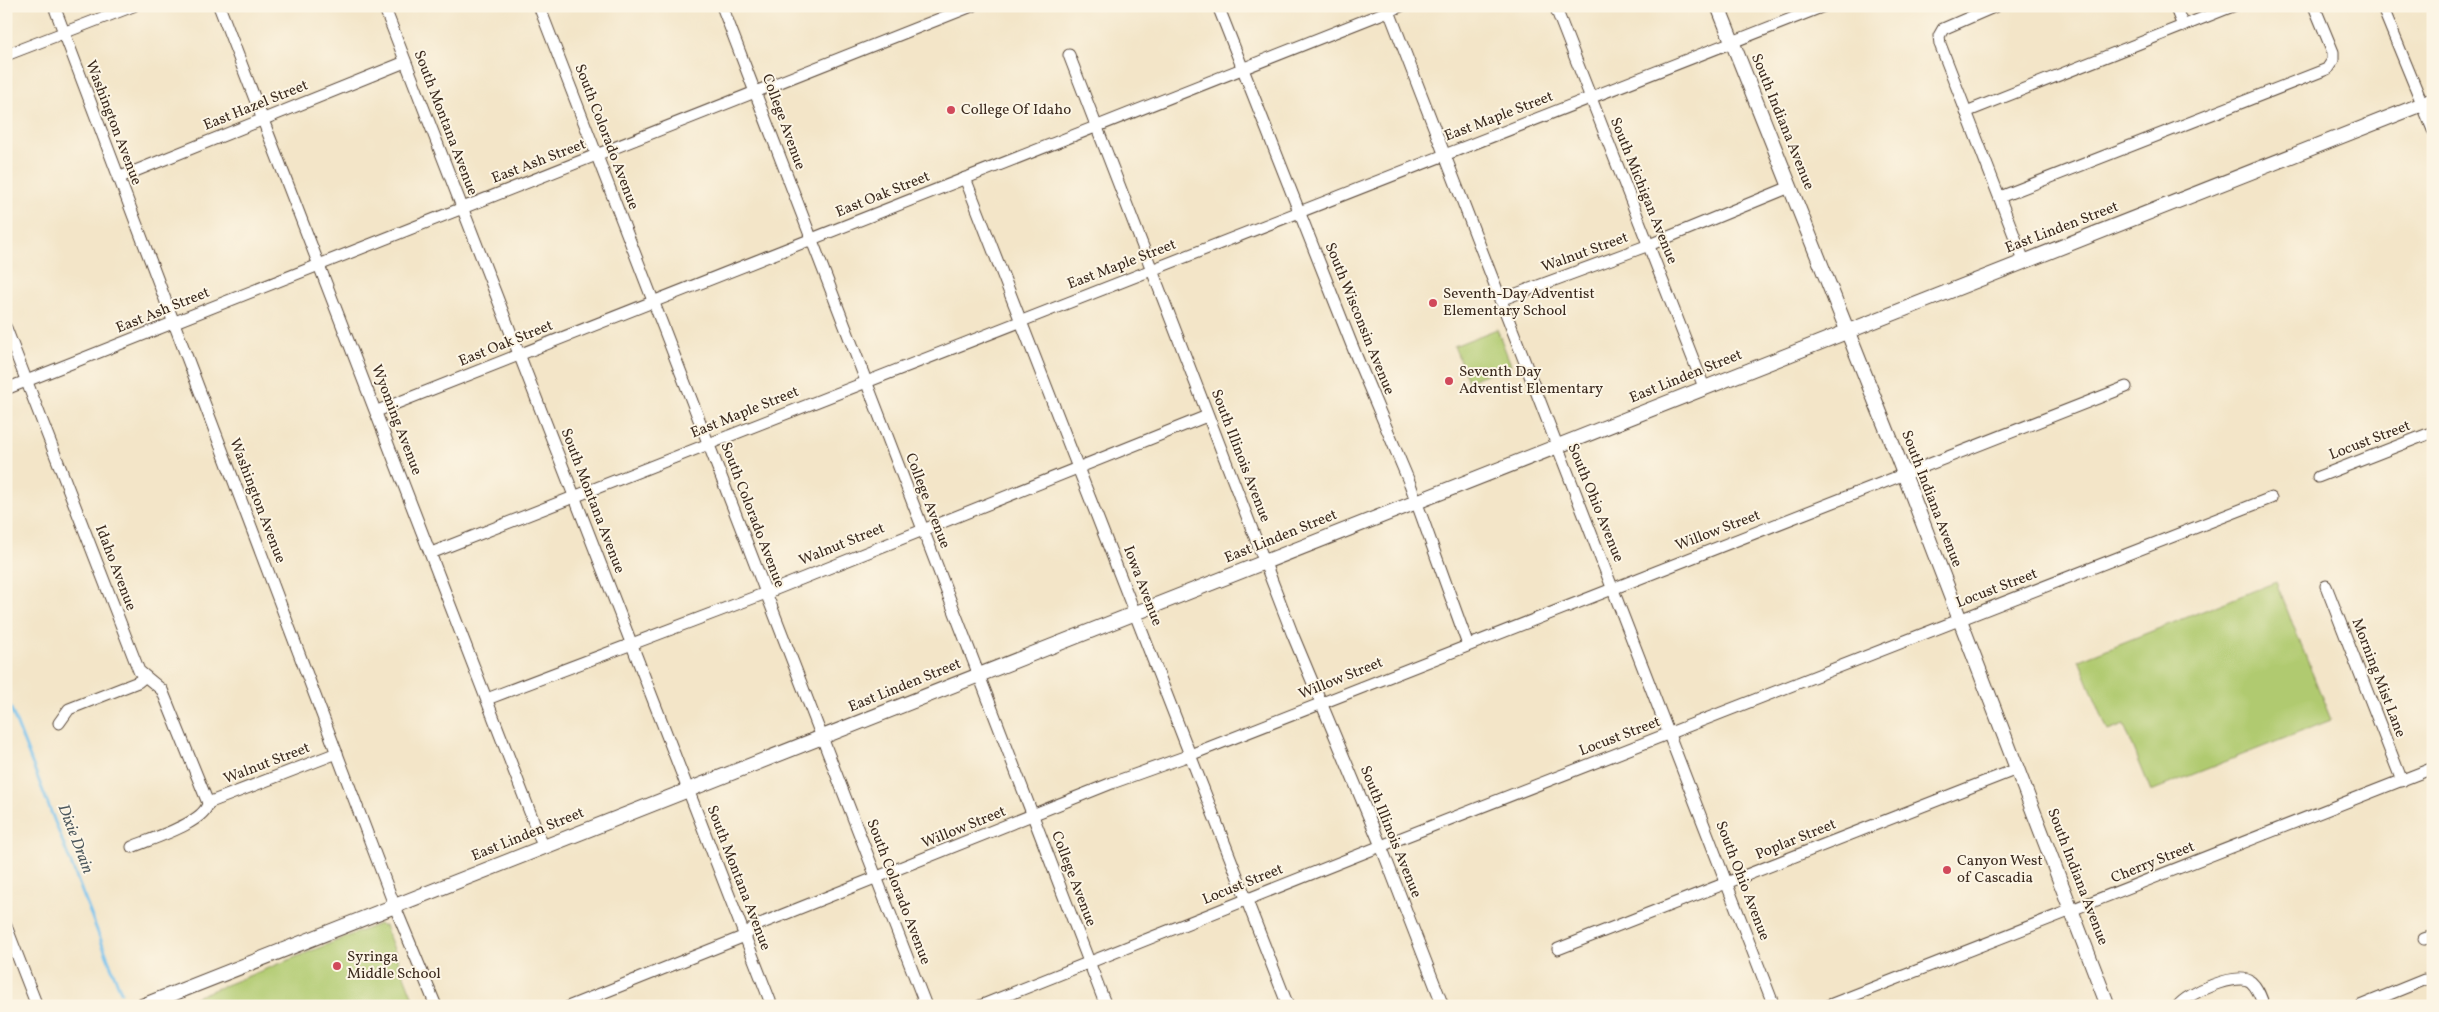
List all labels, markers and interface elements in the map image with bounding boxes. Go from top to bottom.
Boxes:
street label: South Montana Avenue [408,47,482,199]
street label: South Indiana Avenue [1745,51,1819,193]
street label: Washington Avenue [80,58,146,188]
street label: South Colorado Avenue [569,61,643,213]
street label: College Avenue [756,71,810,173]
street label: East Hazel Street [200,75,312,137]
street label: East Maple Street [1442,87,1556,147]
place label: College Of Idaho [961,100,1071,121]
marker: College Of Idaho [945,104,957,116]
street label: South Michigan Avenue [1604,115,1682,267]
street label: East Ash Street [489,134,589,190]
street label: East Oak Street [833,167,933,223]
street label: East Linden Street [2002,197,2122,259]
street label: Walnut Street [1539,228,1631,278]
street label: East Maple Street [1065,235,1179,295]
street label: South Wisconsin Avenue [1319,240,1399,398]
street label: East Ash Street [113,283,213,339]
place label: Seventh-Day Adventist Elementary School [1443,284,1595,322]
marker: Seventh-Day Adventist Elementary School [1427,297,1439,309]
street label: East Oak Street [456,316,556,372]
street label: East Linden Street [1626,345,1746,409]
street label: Wyoming Avenue [365,362,427,478]
place label: Seventh Day Adventist Elementary [1459,362,1603,400]
marker: Seventh Day Adventist Elementary [1443,375,1455,387]
street label: East Maple Street [688,382,802,444]
street label: South Illinois Avenue [1205,387,1275,525]
street label: Locust Street [2326,416,2414,466]
street label: South Montana Avenue [555,425,629,577]
street label: South Indiana Avenue [1895,427,1967,571]
street label: Washington Avenue [224,436,290,566]
street label: South Colorado Avenue [715,439,789,591]
street label: South Ohio Avenue [1562,440,1628,566]
street label: College Avenue [899,450,955,552]
street label: East Linden Street [1221,505,1341,569]
street label: Willow Street [1673,505,1763,557]
street label: Walnut Street [796,518,888,572]
street label: Idaho Avenue [89,522,141,614]
street label: Iowa Avenue [1117,543,1167,629]
street label: Locust Street [1953,564,2041,614]
street label: Morning Mist Lane [2346,615,2410,741]
street label: Willow Street [1296,653,1386,705]
street label: East Linden Street [845,654,965,718]
street label: Locust Street [1576,712,1664,762]
street label: Walnut Street [221,738,313,790]
street label: South Illinois Avenue [1354,763,1426,901]
water label: Dixie Drain [52,801,98,877]
street label: South Montana Avenue [701,802,775,954]
street label: Willow Street [919,802,1009,854]
street label: East Linden Street [468,803,588,867]
street label: South Indiana Avenue [2041,805,2113,949]
street label: Poplar Street [1752,814,1840,866]
street label: South Colorado Avenue [861,816,935,968]
street label: South Ohio Avenue [1710,818,1774,944]
street label: College Avenue [1045,828,1101,930]
street label: Cherry Street [2108,837,2198,889]
place label: Canyon West of Cascadia [1957,851,2043,889]
street label: Locust Street [1199,859,1287,911]
marker: Canyon West of Cascadia [1941,864,1953,876]
place label: Syringa Middle School [347,947,441,985]
marker: Syringa Middle School [331,960,343,972]

